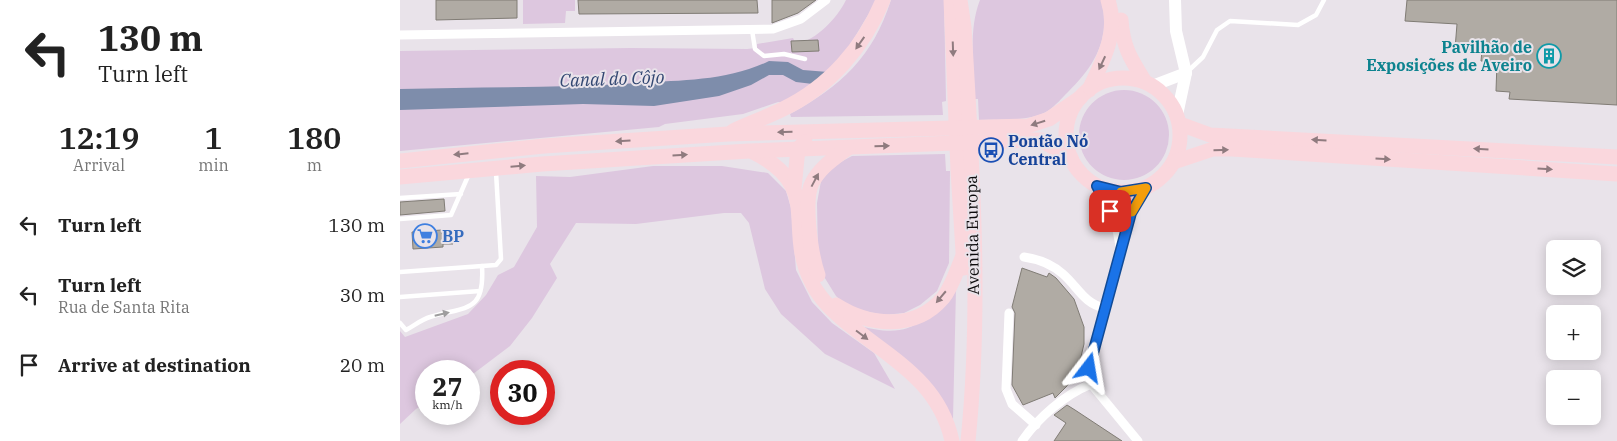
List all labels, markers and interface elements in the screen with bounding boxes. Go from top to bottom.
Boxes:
text: 130 m [98,15,203,61]
icon: left [15,20,80,85]
one-way arrow [855,36,865,50]
place label: Pavilhão de Exposições de Aveiro [1366,37,1532,75]
one-way arrow [949,41,957,57]
building icon: Pavilhão de Exposições de Aveiro [1536,43,1562,69]
one-way arrow [1098,56,1106,70]
text: Turn left [98,59,188,88]
water label: Canal do Côjo [559,65,665,92]
text: 12:19 [59,118,140,157]
text: 1 [204,118,222,157]
text: 180 [287,118,341,157]
one-way arrow [1031,119,1046,127]
one-way arrow [777,128,793,136]
place label: Pontão Nó Central [1008,131,1088,169]
one-way arrow [1310,136,1326,144]
one-way arrow [615,137,631,145]
bus stop icon: Pontão Nó Central [978,137,1004,163]
one-way arrow [874,142,890,150]
one-way arrow [1213,145,1229,153]
one-way arrow [1473,145,1489,153]
one-way arrow [453,150,469,158]
one-way arrow [673,151,689,159]
text: Arrival [73,155,125,175]
text: min [198,155,229,175]
text: m [307,155,322,175]
one-way arrow [1375,156,1391,164]
one-way arrow [511,162,527,170]
one-way arrow [1538,166,1554,174]
one-way arrow [811,173,819,188]
street label: Avenida Europa [961,175,983,295]
pin [1089,190,1131,232]
icon: arrive [1096,197,1124,225]
icon: left [15,211,43,239]
text: Turn left [58,213,141,237]
text: 130 m [328,213,385,237]
supermarket icon: BP [412,223,438,249]
place label: BP [442,226,464,246]
map controls [1546,240,1601,425]
button: layers [1546,240,1601,295]
text: Turn left [58,273,141,297]
icon: left [15,281,43,309]
text: 30 m [340,283,385,307]
one-way arrow [935,291,946,304]
text: Rua de Santa Rita [58,297,190,317]
button: + [1546,305,1601,360]
one-way arrow [434,310,449,318]
one-way arrow [855,329,868,340]
position arrow [1062,341,1114,393]
icon: arrive [15,351,43,379]
text: Arrive at destination [58,353,251,377]
text: 20 m [340,353,385,377]
speed limit sign: 30 [490,360,555,425]
text: 27 [432,370,463,403]
button: − [1546,370,1601,425]
text: km/h [432,397,463,412]

